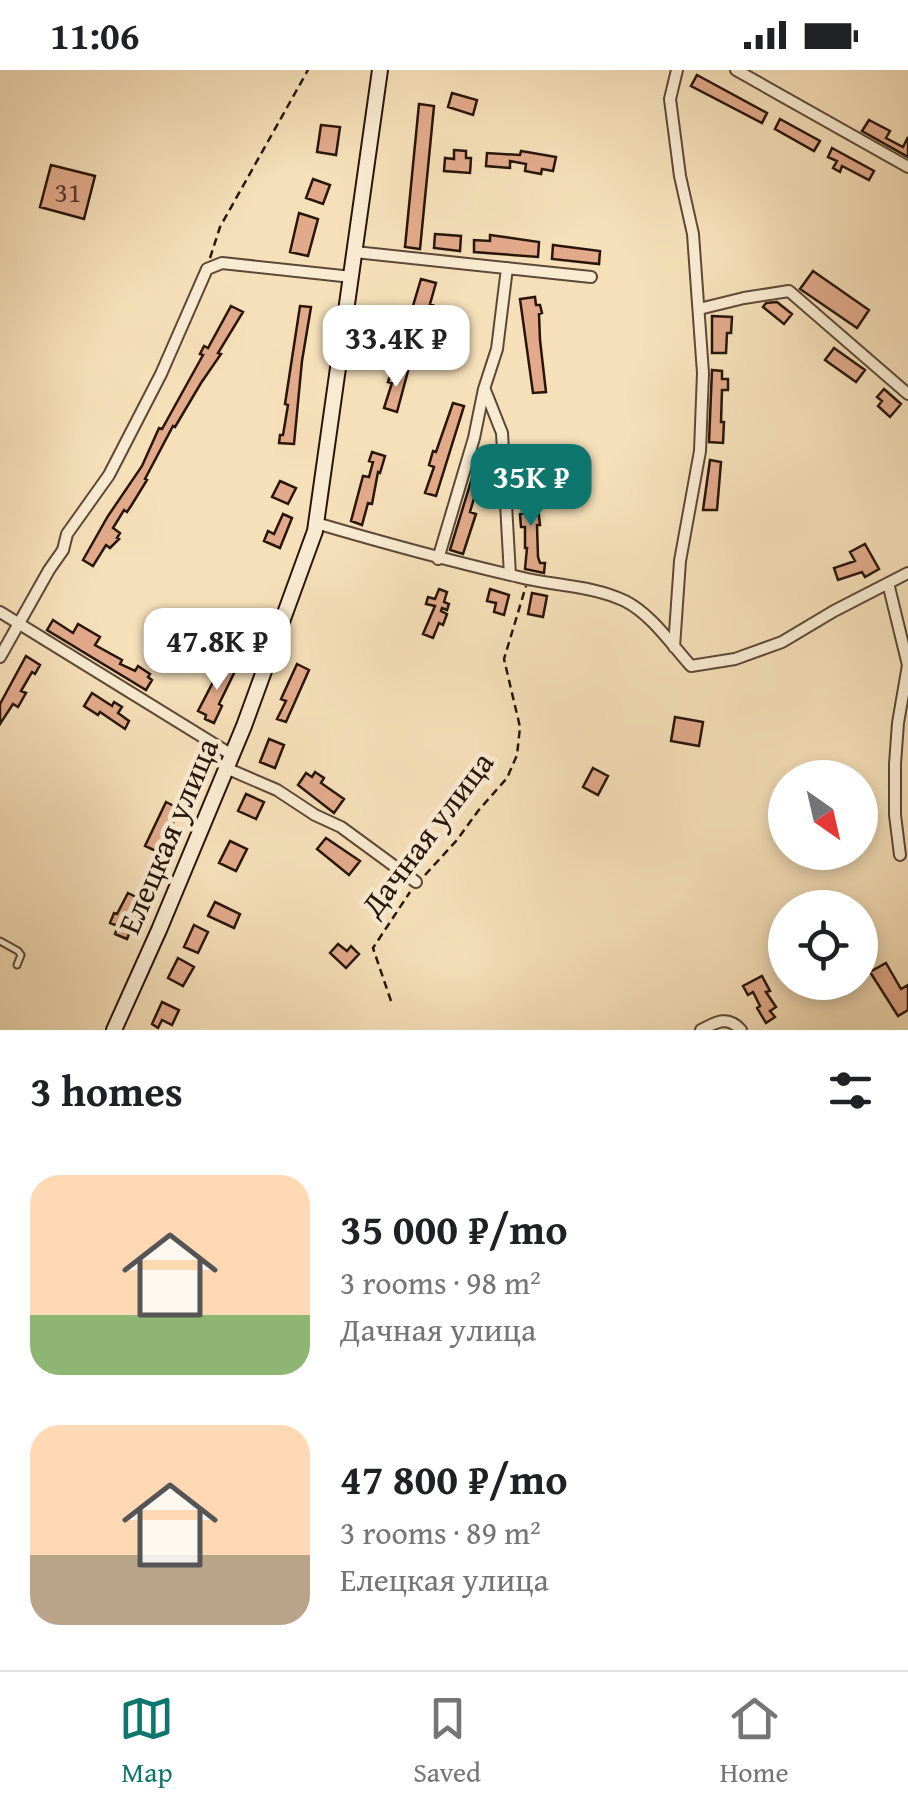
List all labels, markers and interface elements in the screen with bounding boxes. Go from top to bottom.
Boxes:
text: 11:06 [50,7,140,63]
house number: 31 [55,171,81,212]
pin: 33.4K ₽ [304,305,488,390]
text: 33.4K ₽ [345,314,447,361]
pin: 35K ₽ [461,444,601,529]
text: 35K ₽ [493,453,570,500]
pin: 47.8K ₽ [125,608,309,693]
text: 47.8K ₽ [166,617,268,664]
street label: Елецкая улица [105,730,230,941]
street label: Дачная улица [348,741,505,927]
north arrow [768,760,878,870]
map controls [768,760,878,1000]
button: locate [768,890,878,1000]
text: 3 homes [30,1060,183,1121]
icon: filters [823,1063,878,1118]
text: 35 000 ₽/mo [340,1198,568,1259]
icon: home [110,1215,230,1335]
text: 3 rooms · 98 m² [340,1259,541,1306]
text: Дачная улица [340,1306,536,1353]
text: 47 800 ₽/mo [340,1448,568,1509]
icon: home [110,1465,230,1585]
text: 3 rooms · 89 m² [340,1509,541,1556]
text: Елецкая улица [340,1556,549,1603]
tab: Map [119,1691,174,1792]
tab: Saved [413,1691,481,1792]
tab: Home [720,1691,789,1792]

